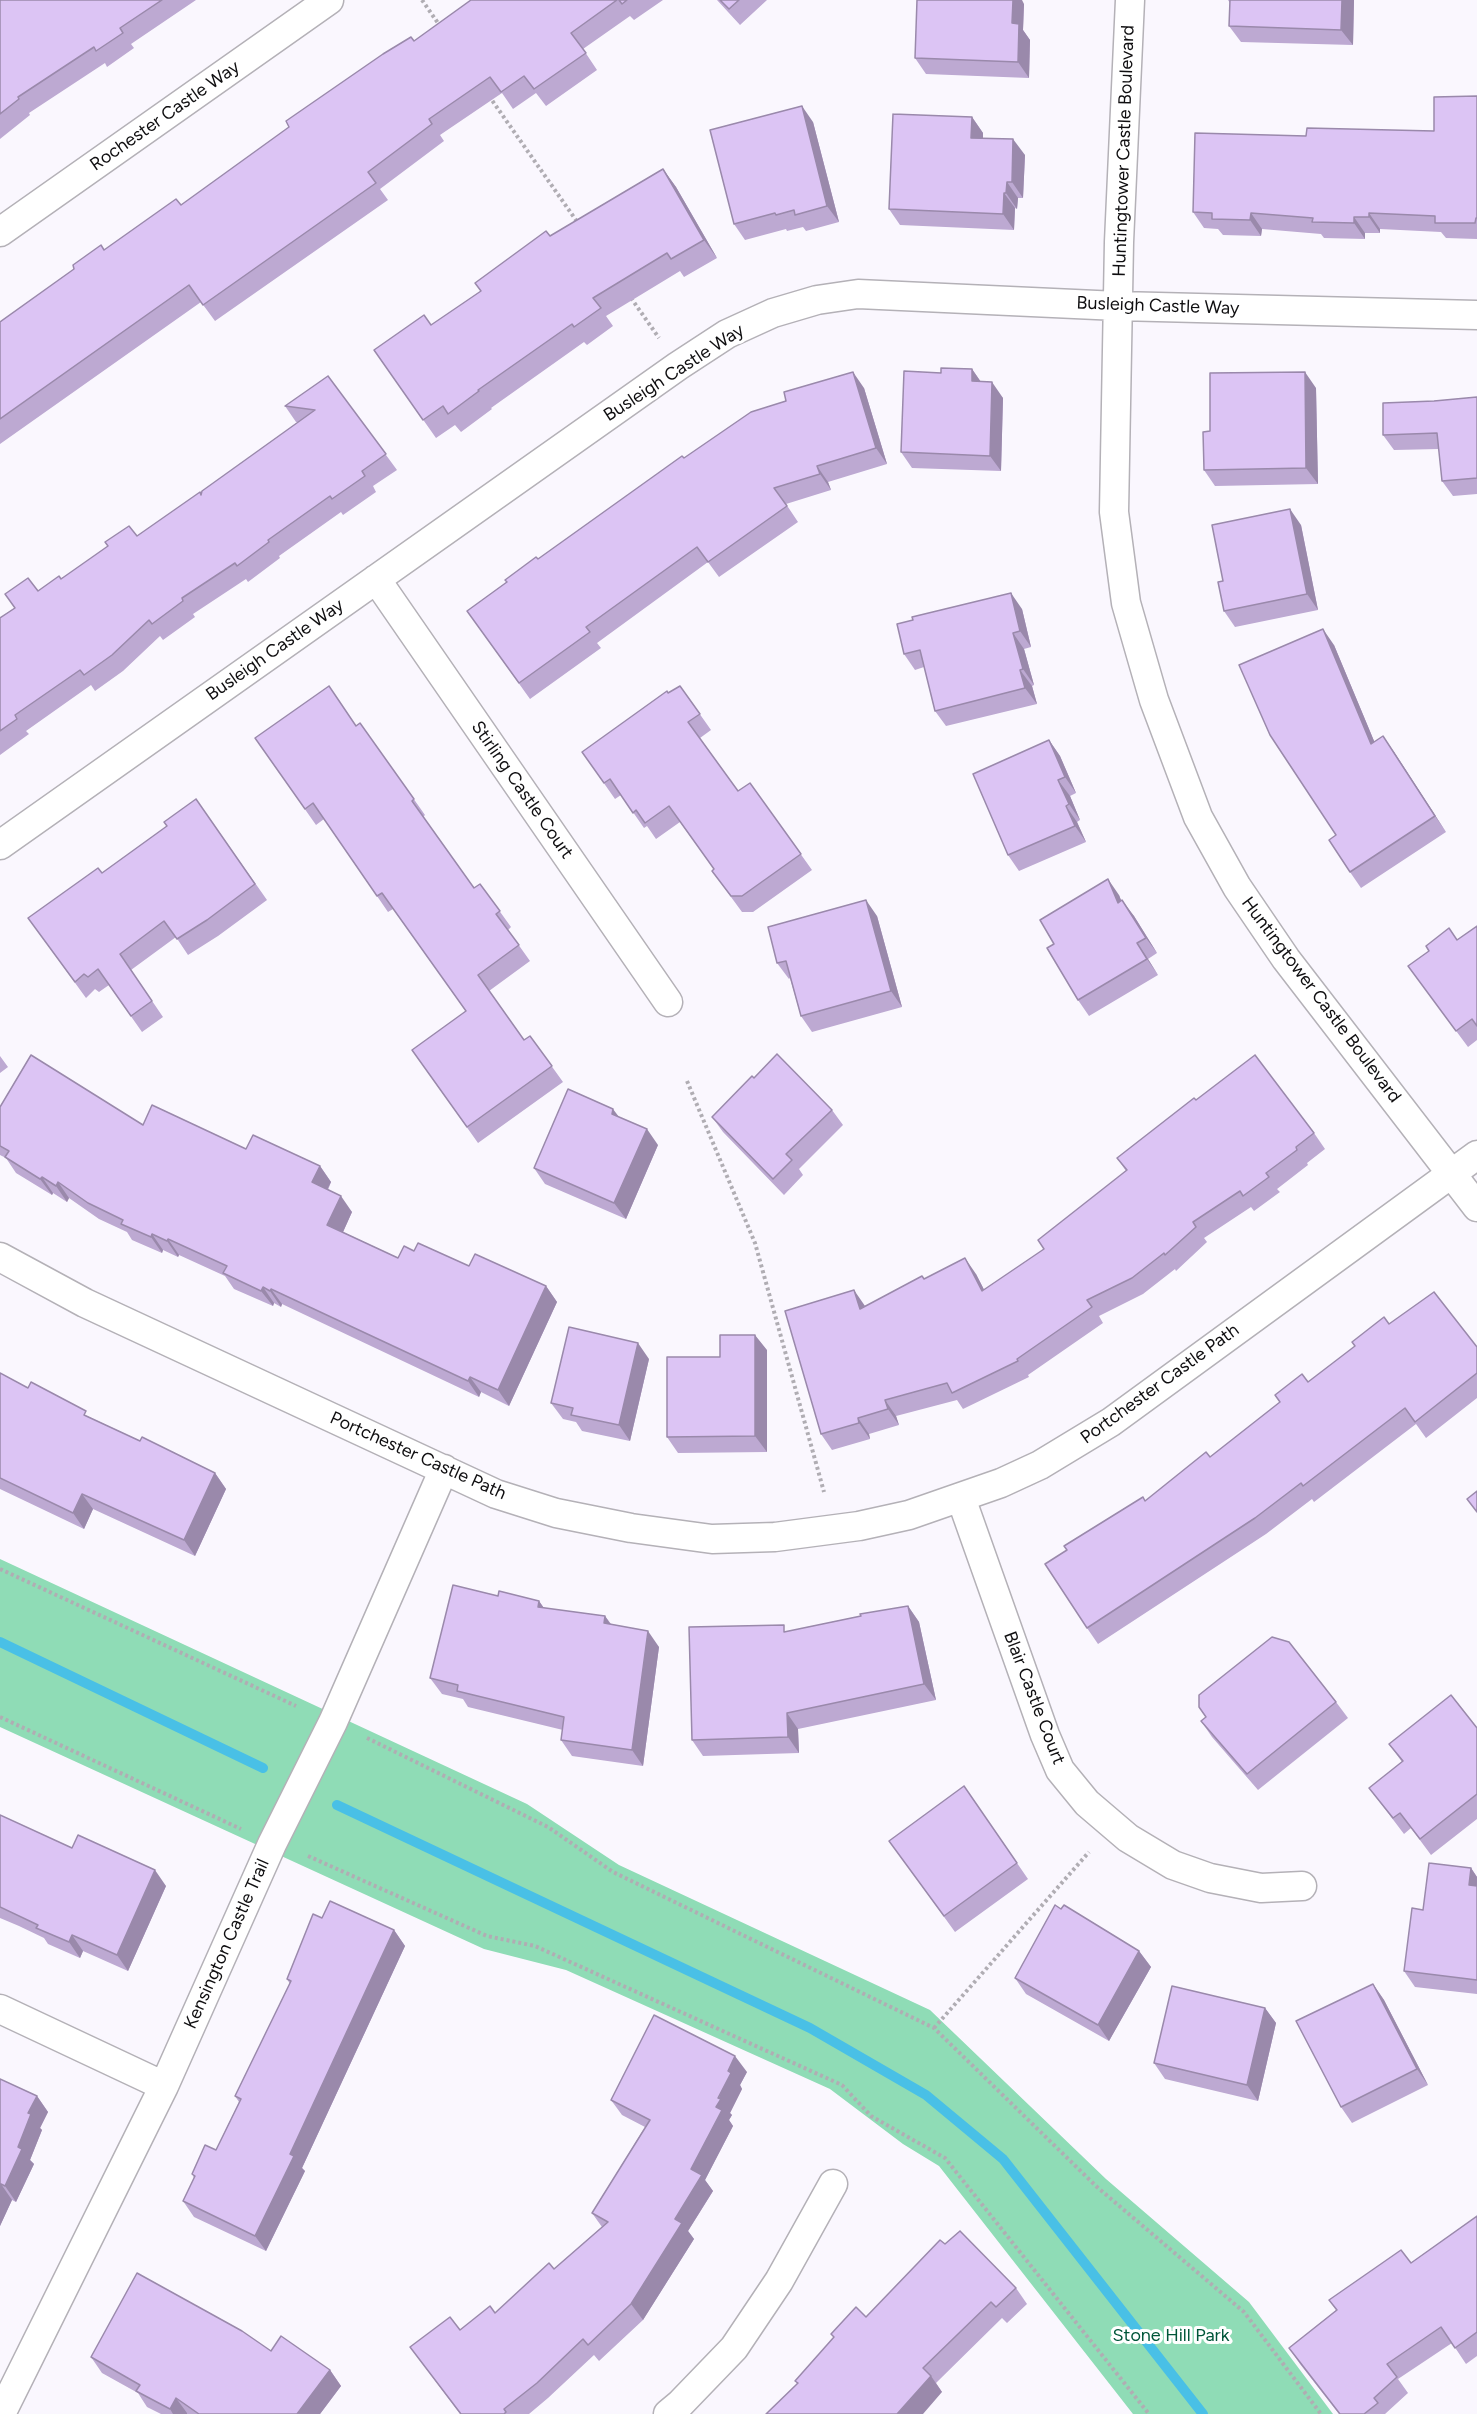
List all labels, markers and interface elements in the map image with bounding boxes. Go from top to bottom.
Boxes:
street label: Huntingtower Castle Boulevard [1109,25,1139,277]
street label: Rochester Castle Way [86,56,244,176]
street label: Busleigh Castle Way [1076,292,1240,320]
street label: Busleigh Castle Way [600,320,748,426]
street label: Busleigh Castle Way [202,594,348,706]
street label: Stirling Castle Court [466,717,578,863]
street label: Huntingtower Castle Boulevard [1237,893,1405,1107]
street label: Portchester Castle Path [1077,1319,1243,1449]
street label: Portchester Castle Path [327,1407,509,1505]
street label: Blair Castle Court [999,1628,1069,1768]
street label: Kensington Castle Trail [180,1856,274,2032]
park label: Stone Hill Park [1113,2325,1229,2347]

